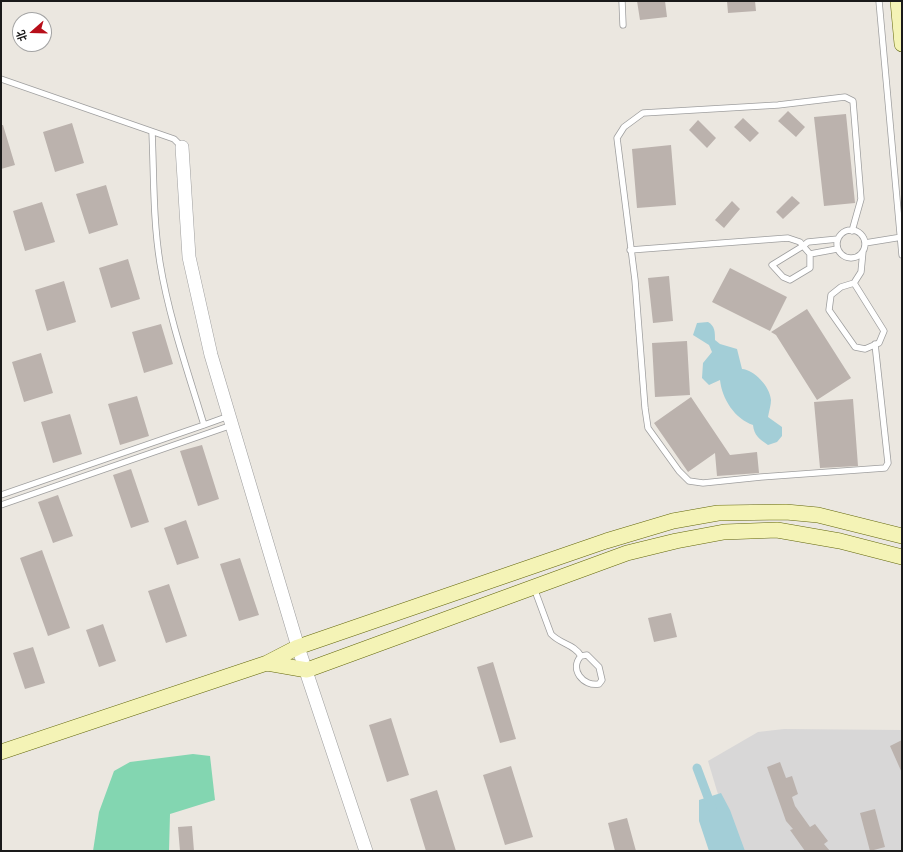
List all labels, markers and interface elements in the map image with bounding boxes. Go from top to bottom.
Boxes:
north arrow [12,12,52,52]
text: 北 [12,28,30,44]

